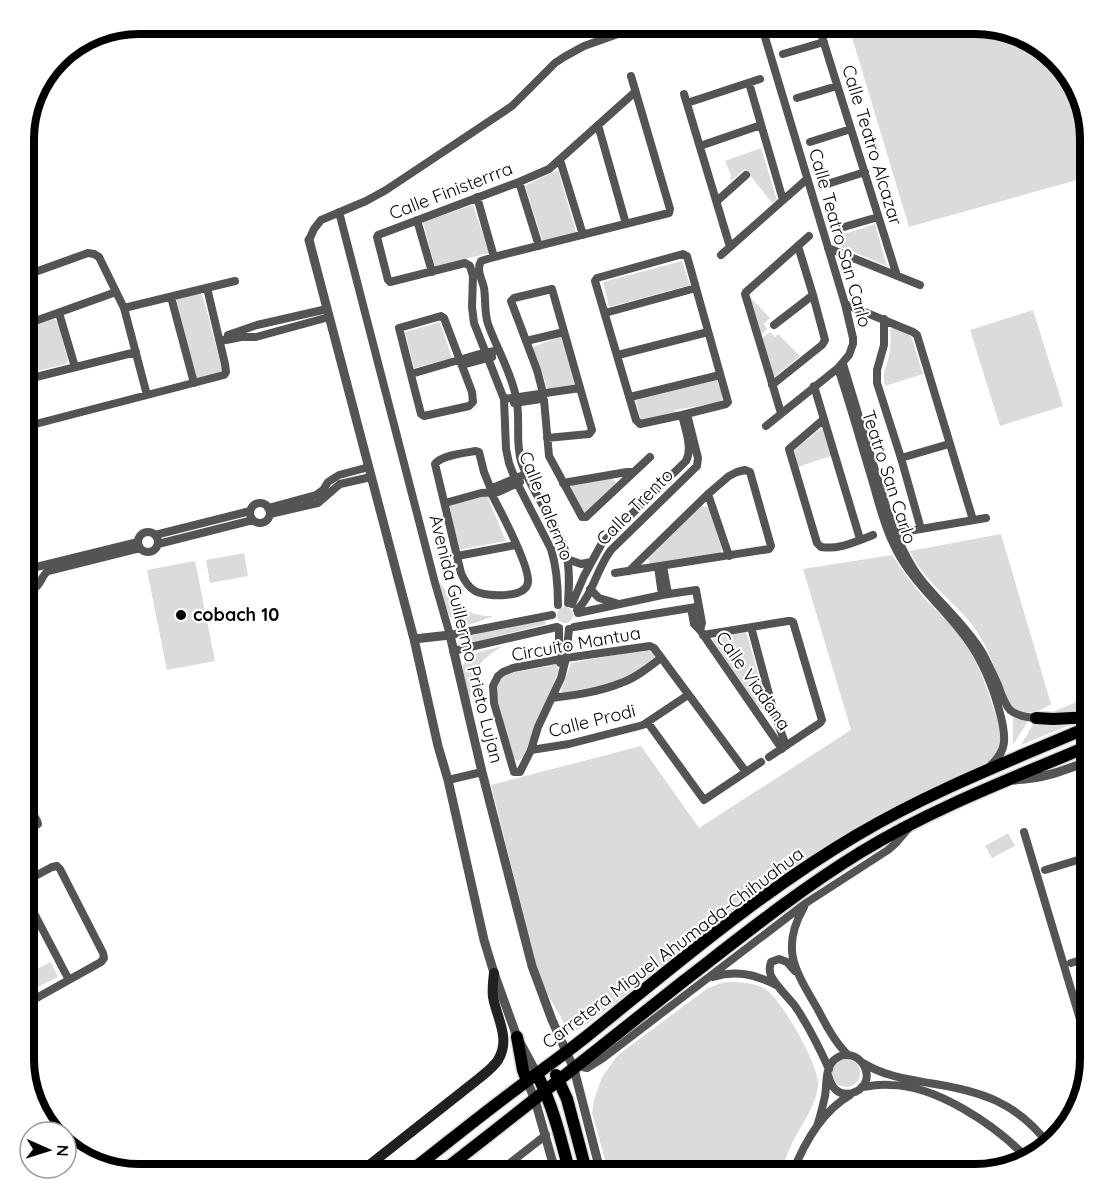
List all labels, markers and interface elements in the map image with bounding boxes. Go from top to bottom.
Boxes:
street label: Calle Teatro Alcazar [837,62,908,228]
street label: Calle Teatro San Carlo [804,146,877,330]
street label: Calle Finisterrra [386,156,516,225]
street label: Teatro San Carlo [857,407,922,547]
street label: Calle Palermo [514,448,579,564]
street label: Calle Trento [591,463,678,550]
street label: Avenida Guillermo Prieto Lujan [424,512,509,765]
place label: cobach 10 [193,603,279,626]
marker: cobach 10 [174,608,188,622]
street label: Circuito Mantua [510,621,642,666]
street label: Calle Viadana [711,627,796,735]
street label: Calle Prodi [546,699,638,742]
street label: Carretera Miguel Ahumada-Chihuahua [538,842,808,1053]
north arrow [18,1120,78,1180]
text: N [53,1144,73,1157]

